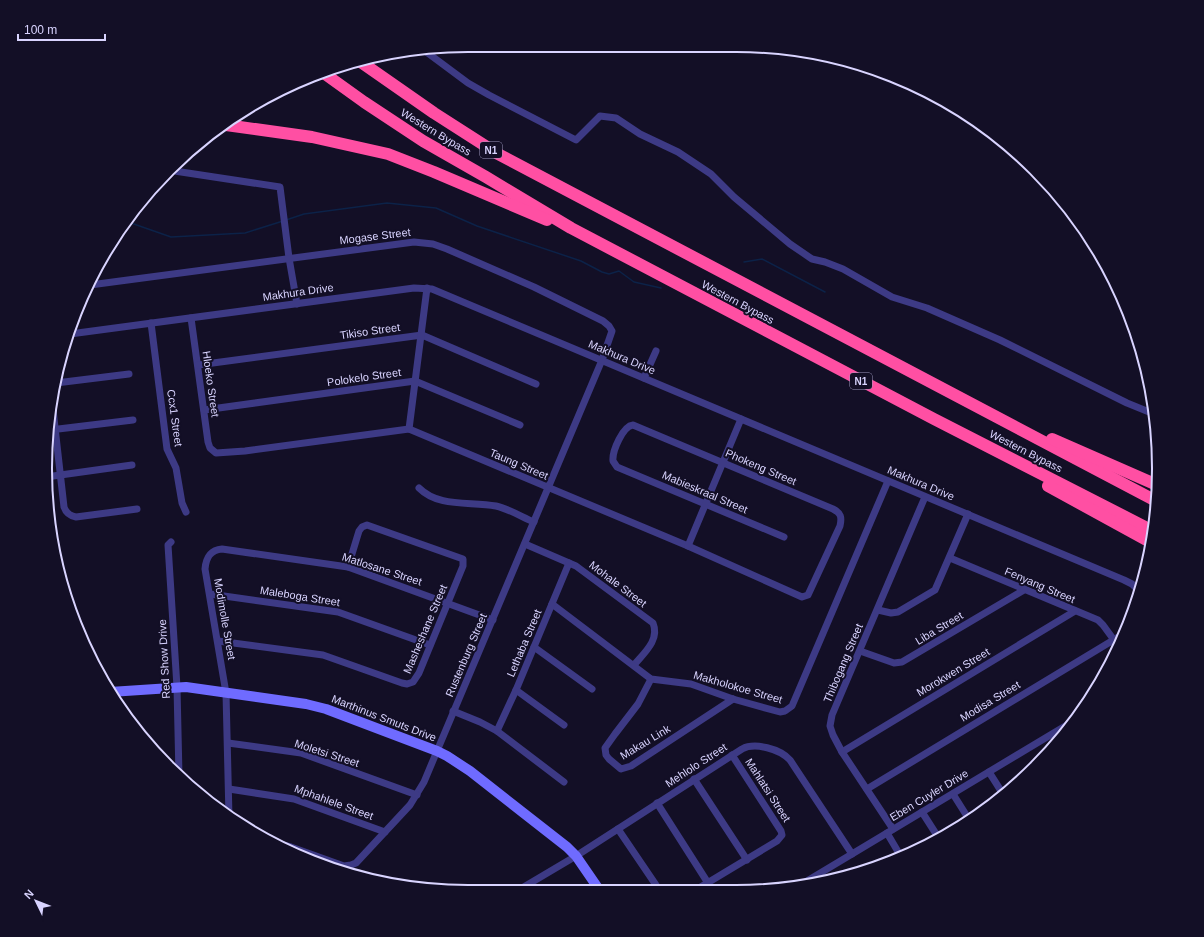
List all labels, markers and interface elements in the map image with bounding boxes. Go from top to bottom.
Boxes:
scale bar [18,16,105,42]
text: 100 m [24,23,57,37]
street label: Western Bypass [399,106,474,158]
road number: N1 [480,142,502,158]
street label: Mogase Street [339,226,411,246]
street label: Western Bypass [700,278,777,326]
street label: Makhura Drive [262,281,334,303]
street label: Tikiso Street [339,321,401,341]
street label: Makhura Drive [587,338,657,376]
street label: Hloeko Street [200,350,222,418]
street label: Polokelo Street [326,366,402,388]
road number: N1 [850,373,872,389]
street label: Ccx1 Street [165,389,185,447]
street label: Western Bypass [988,428,1065,475]
street label: Taung Street [488,446,550,482]
street label: Phokeng Street [724,447,798,487]
street label: Makhura Drive [886,464,956,502]
street label: Mabieskraal Street [660,469,750,515]
street label: Matlosane Street [341,550,423,588]
street label: Mohale Street [587,559,649,609]
street label: Fenyang Street [1003,565,1077,605]
street label: Modimolle Street [212,577,238,661]
street label: Masheshane Street [401,583,449,675]
street label: Maleboga Street [259,584,341,608]
street label: Lethaba Street [504,607,544,679]
street label: Liba Street [913,609,965,647]
street label: Rustenburg Street [443,612,489,698]
street label: Red Show Drive [156,619,172,699]
street label: Thibogang Street [821,622,865,704]
street label: Morokwen Street [914,645,992,699]
street label: Makholokoe Street [692,669,784,705]
street label: Modisa Street [958,678,1022,724]
street label: Marthinus Smuts Drive [330,692,438,744]
street label: Makau Link [618,722,673,762]
street label: Moletsi Street [293,737,361,769]
street label: Mehlolo Street [663,741,729,789]
street label: Mahlatsi Street [743,756,793,824]
street label: Eben Cuyler Drive [888,767,970,823]
street label: Mphahlele Street [293,782,375,822]
north arrow [16,881,56,921]
text: N [22,887,36,901]

